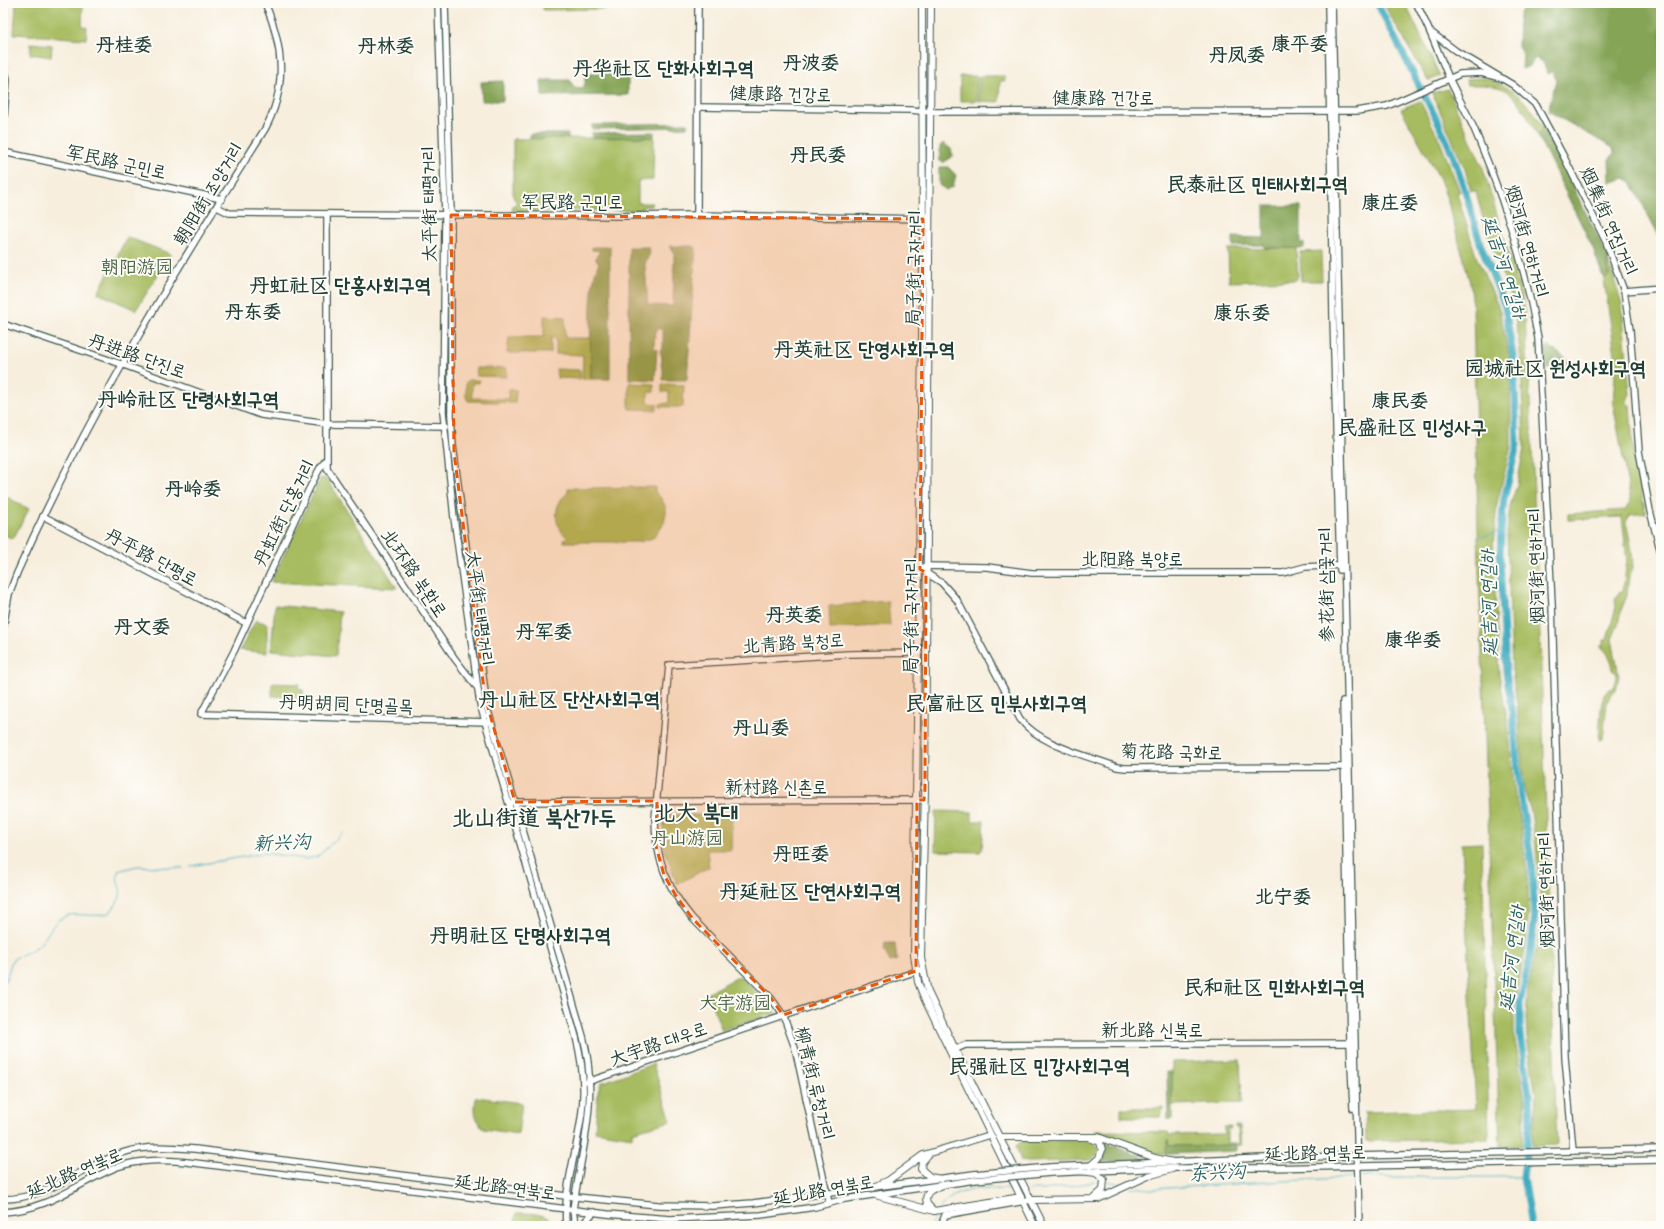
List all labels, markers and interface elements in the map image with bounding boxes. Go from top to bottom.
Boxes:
district label: 康平委 [1271,32,1329,59]
district label: 丹桂委 [95,33,153,60]
district label: 丹林委 [357,34,415,61]
district label: 丹凤委 [1208,43,1266,70]
district label: 丹波委 [782,51,840,78]
district label: 丹华社区 단화사회구역 [572,56,754,85]
street label: 健康路 건강로 [729,82,831,110]
street label: 健康路 건강로 [1052,87,1154,113]
street label: 朝阳街 조양거리 [169,138,251,252]
street label: 军民路 군민로 [63,141,168,187]
district label: 丹民委 [789,143,847,170]
street label: 太平街 태평거리 [417,146,445,262]
street label: 烟集街 연집거리 [1572,163,1643,280]
district label: 民泰社区 민태사회구역 [1166,172,1348,201]
street label: 烟河街 연하거리 [1497,182,1554,301]
street label: 军民路 군민로 [521,191,623,217]
district label: 康庄委 [1361,191,1419,218]
street label: 局子街 국자거리 [902,210,930,326]
water label: 延吉河 연길하 [1473,212,1533,325]
park label: 朝阳游园 [101,256,173,282]
district label: 丹虹社区 단홍사회구역 [249,273,431,302]
district label: 丹东委 [224,300,282,327]
district label: 康乐委 [1213,301,1271,328]
street label: 丹进路 단진로 [84,329,189,387]
district label: 丹英社区 단영사회구역 [773,337,955,366]
district label: 园城社区 원성사회구역 [1464,356,1646,385]
district label: 丹岭社区 단령사회구역 [97,387,279,416]
district label: 康民委 [1371,389,1429,416]
district label: 民盛社区 민성사구 [1337,415,1487,444]
street label: 丹虹街 단홍거리 [249,456,323,572]
district label: 丹岭委 [164,477,222,504]
street label: 烟河街 연하거리 [1523,507,1553,625]
street label: 丹平路 단평로 [99,523,201,594]
street label: 北环路 북환로 [373,525,452,624]
street label: 参花街 삼꽃거리 [1314,527,1342,643]
water label: 延吉河 연길하 [1475,547,1506,657]
street label: 北阳路 북양로 [1081,548,1183,574]
street label: 太平街 태평거리 [457,549,499,668]
street label: 局子街 국자거리 [900,558,926,674]
district label: 丹英委 [765,603,823,630]
district label: 丹文委 [113,615,171,642]
district label: 丹军委 [515,620,573,647]
street label: 北青路 북청로 [741,628,845,662]
district label: 康华委 [1384,628,1442,655]
district label: 丹山社区 단산사회구역 [478,687,660,716]
street label: 丹明胡同 단명골목 [278,691,414,721]
district label: 民富社区 민부사회구역 [905,691,1087,720]
district label: 丹山委 [732,716,790,743]
street label: 菊花路 국화로 [1120,740,1222,768]
street label: 新村路 신촌로 [725,776,827,802]
district label: 北大 북대 [654,799,738,831]
district label: 北山街道 북산가두 [452,804,616,836]
park label: 丹山游园 [651,827,723,853]
water label: 新兴沟 [253,830,313,859]
street label: 烟河街 연하거리 [1533,831,1563,949]
district label: 丹旺委 [772,842,830,869]
district label: 丹延社区 단연사회구역 [719,879,901,908]
district label: 北宁委 [1254,885,1312,912]
water label: 延吉河 연길하 [1494,902,1533,1013]
district label: 丹明社区 단명사회구역 [429,923,611,952]
district label: 民和社区 민화사회구역 [1183,975,1365,1004]
park label: 大宇游园 [699,992,771,1018]
street label: 大宇路 대우로 [606,1017,711,1075]
street label: 新北路 신북로 [1101,1019,1203,1045]
street label: 柳青街 류청거리 [786,1024,840,1143]
district label: 民强社区 민강사회구역 [948,1054,1130,1083]
street label: 延北路 연북로 [1264,1141,1366,1169]
street label: 延北路 연북로 [23,1143,127,1207]
water label: 东兴沟 [1188,1159,1248,1189]
street label: 延北路 연북로 [453,1170,557,1208]
street label: 延北路 연북로 [771,1170,876,1214]

